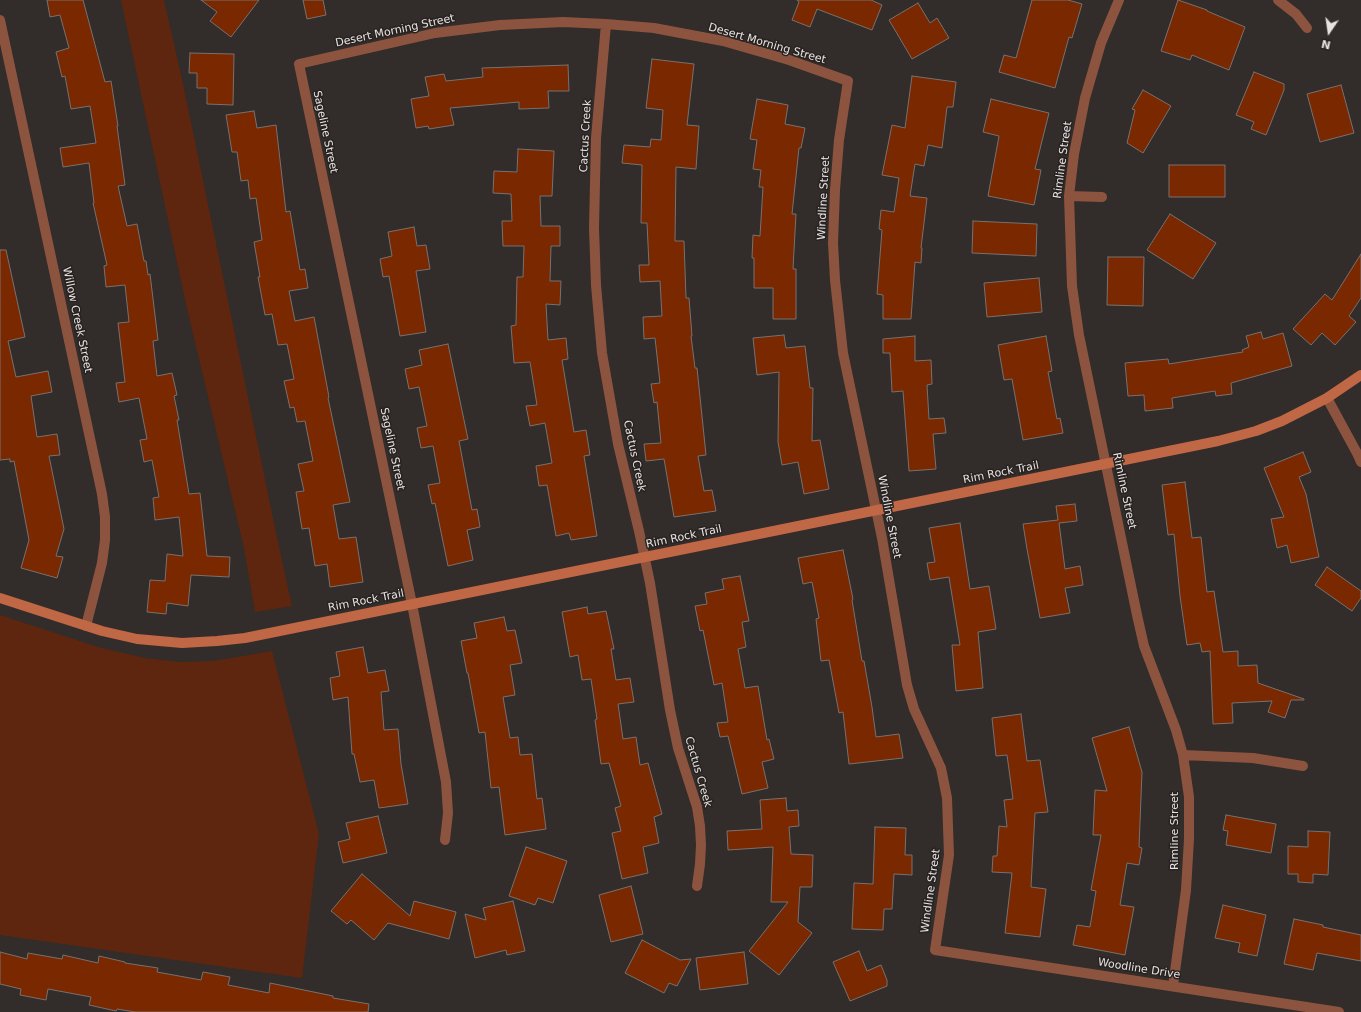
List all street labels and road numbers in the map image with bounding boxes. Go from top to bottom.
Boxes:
street label: Desert Morning Street [334,12,456,50]
street label: Desert Morning Street [707,21,827,67]
street label: Sageline Street [310,89,340,175]
street label: Cactus Creek [578,99,594,173]
street label: Rimline Street [1051,120,1075,200]
street label: Windline Street [815,156,833,240]
street label: Willow Creek Street [59,266,95,374]
street label: Sageline Street [377,406,407,492]
street label: Cactus Creek [620,419,648,493]
street label: Rimline Street [1109,451,1139,531]
street label: Rim Rock Trail [962,459,1040,487]
street label: Windline Street [874,474,904,560]
street label: Rim Rock Trail [645,523,723,551]
street label: Rim Rock Trail [327,587,405,615]
street label: Cactus Creek [682,735,714,809]
street label: Rimline Street [1168,792,1182,870]
street label: Windline Street [919,848,943,934]
street label: Woodline Drive [1097,956,1181,982]

